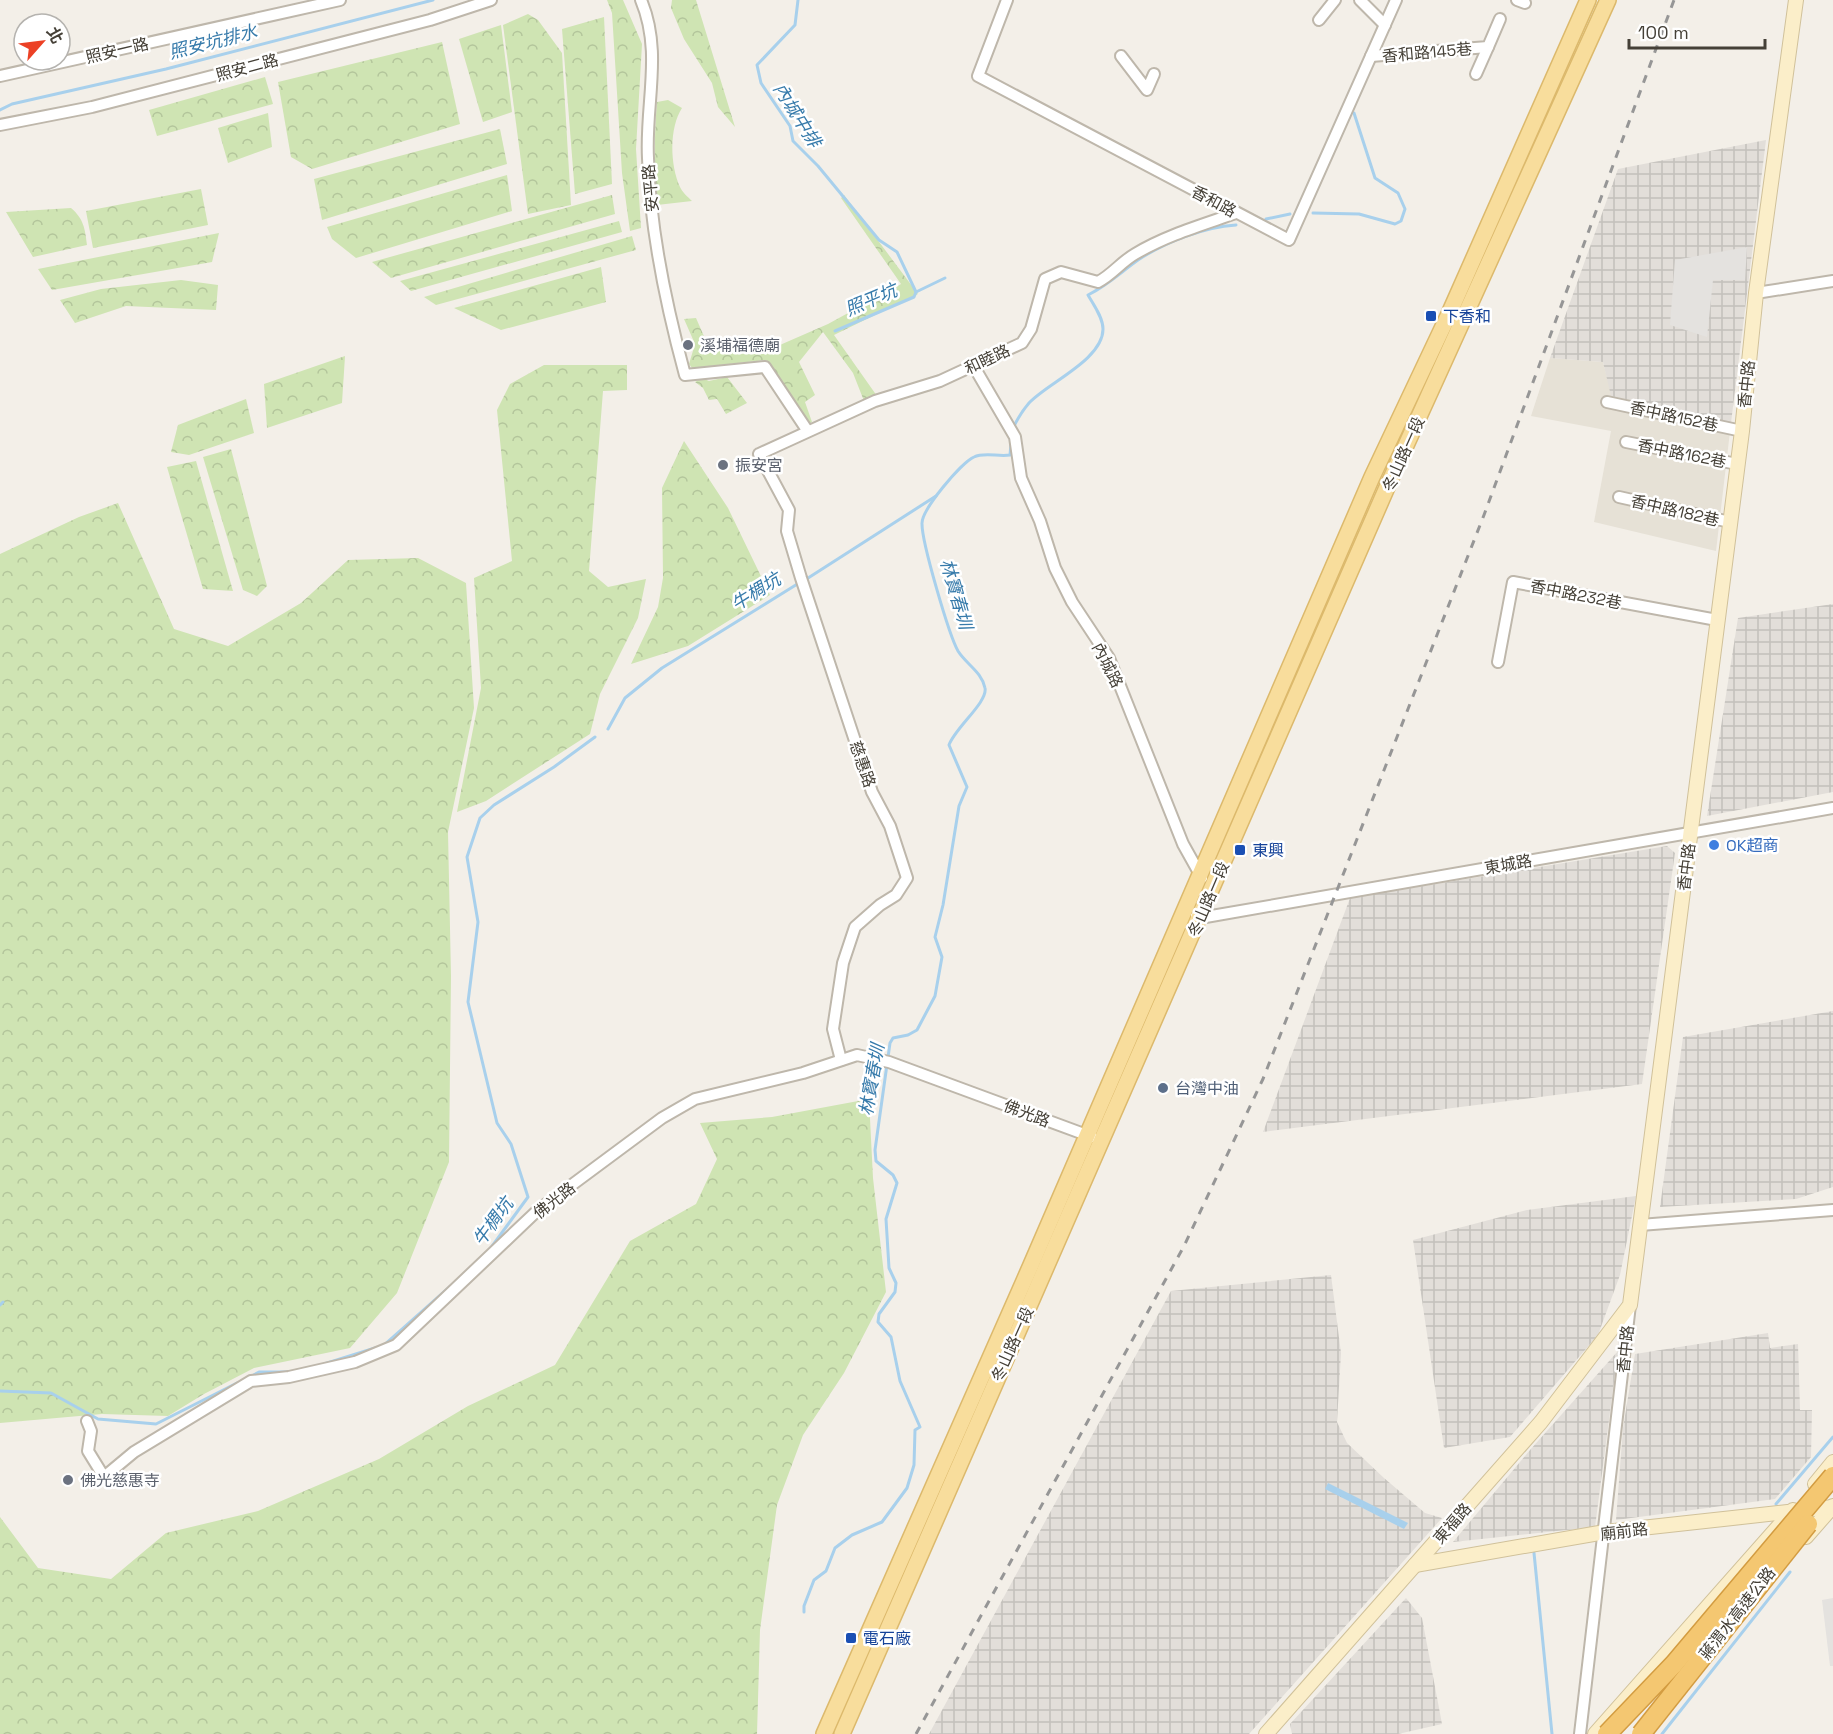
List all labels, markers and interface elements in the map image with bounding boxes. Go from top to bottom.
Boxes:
north arrow [12,12,72,72]
scale bar [1629,12,1766,50]
water label: 照安坑排水 [166,19,260,64]
text: 100 m [1638,21,1689,44]
text: 北 [42,23,68,47]
street label: 照安一路 [84,33,151,68]
street label: 香和路145巷 [1381,38,1473,67]
street label: 照安二路 [213,49,281,86]
water label: 內城中排 [769,78,827,153]
street label: 安平路 [638,163,663,213]
street label: 香和路 [1188,181,1240,222]
water label: 照平坑 [841,277,903,321]
place label: 下香和 [1443,306,1491,327]
marker: 下香和 [1424,309,1438,323]
place label: 溪埔福德廟 [700,335,780,356]
marker: 溪埔福德廟 [681,338,695,352]
street label: 和睦路 [961,340,1013,379]
street label: 香中路 [1734,359,1759,409]
street label: 香中路152巷 [1628,397,1720,436]
street label: 冬山路一段 [1378,413,1429,495]
street label: 香中路162巷 [1636,435,1728,472]
place label: 振安宮 [735,455,783,476]
marker: 振安宮 [716,458,730,472]
street label: 香中路182巷 [1629,490,1721,531]
water label: 林寶春圳 [936,556,978,635]
water label: 牛椆坑 [727,566,787,616]
street label: 香中路232巷 [1528,575,1624,614]
street label: 內城路 [1087,639,1128,691]
street label: 慈惠路 [845,738,880,790]
place label: OK超商 [1726,835,1778,856]
marker: OK超商 [1707,838,1721,852]
place label: 東興 [1252,840,1284,861]
street label: 香中路 [1673,842,1700,892]
marker: 東興 [1233,843,1247,857]
street label: 東城路 [1483,850,1534,879]
street label: 冬山路一段 [1183,858,1234,940]
water label: 林寶春圳 [854,1040,890,1117]
place label: 台灣中油 [1175,1078,1239,1099]
marker: 台灣中油 [1156,1081,1170,1095]
street label: 佛光路 [1001,1095,1053,1132]
street label: 佛光路 [529,1177,580,1223]
water label: 牛椆坑 [467,1191,520,1250]
street label: 冬山路一段 [987,1303,1038,1385]
street label: 香中路 [1613,1324,1638,1374]
place label: 佛光慈惠寺 [80,1470,160,1491]
marker: 佛光慈惠寺 [61,1473,75,1487]
street label: 東福路 [1429,1498,1476,1548]
street label: 廟前路 [1599,1518,1649,1545]
street label: 蔣渭水高速公路 [1695,1563,1780,1664]
place label: 電石廠 [863,1628,911,1649]
marker: 電石廠 [844,1631,858,1645]

